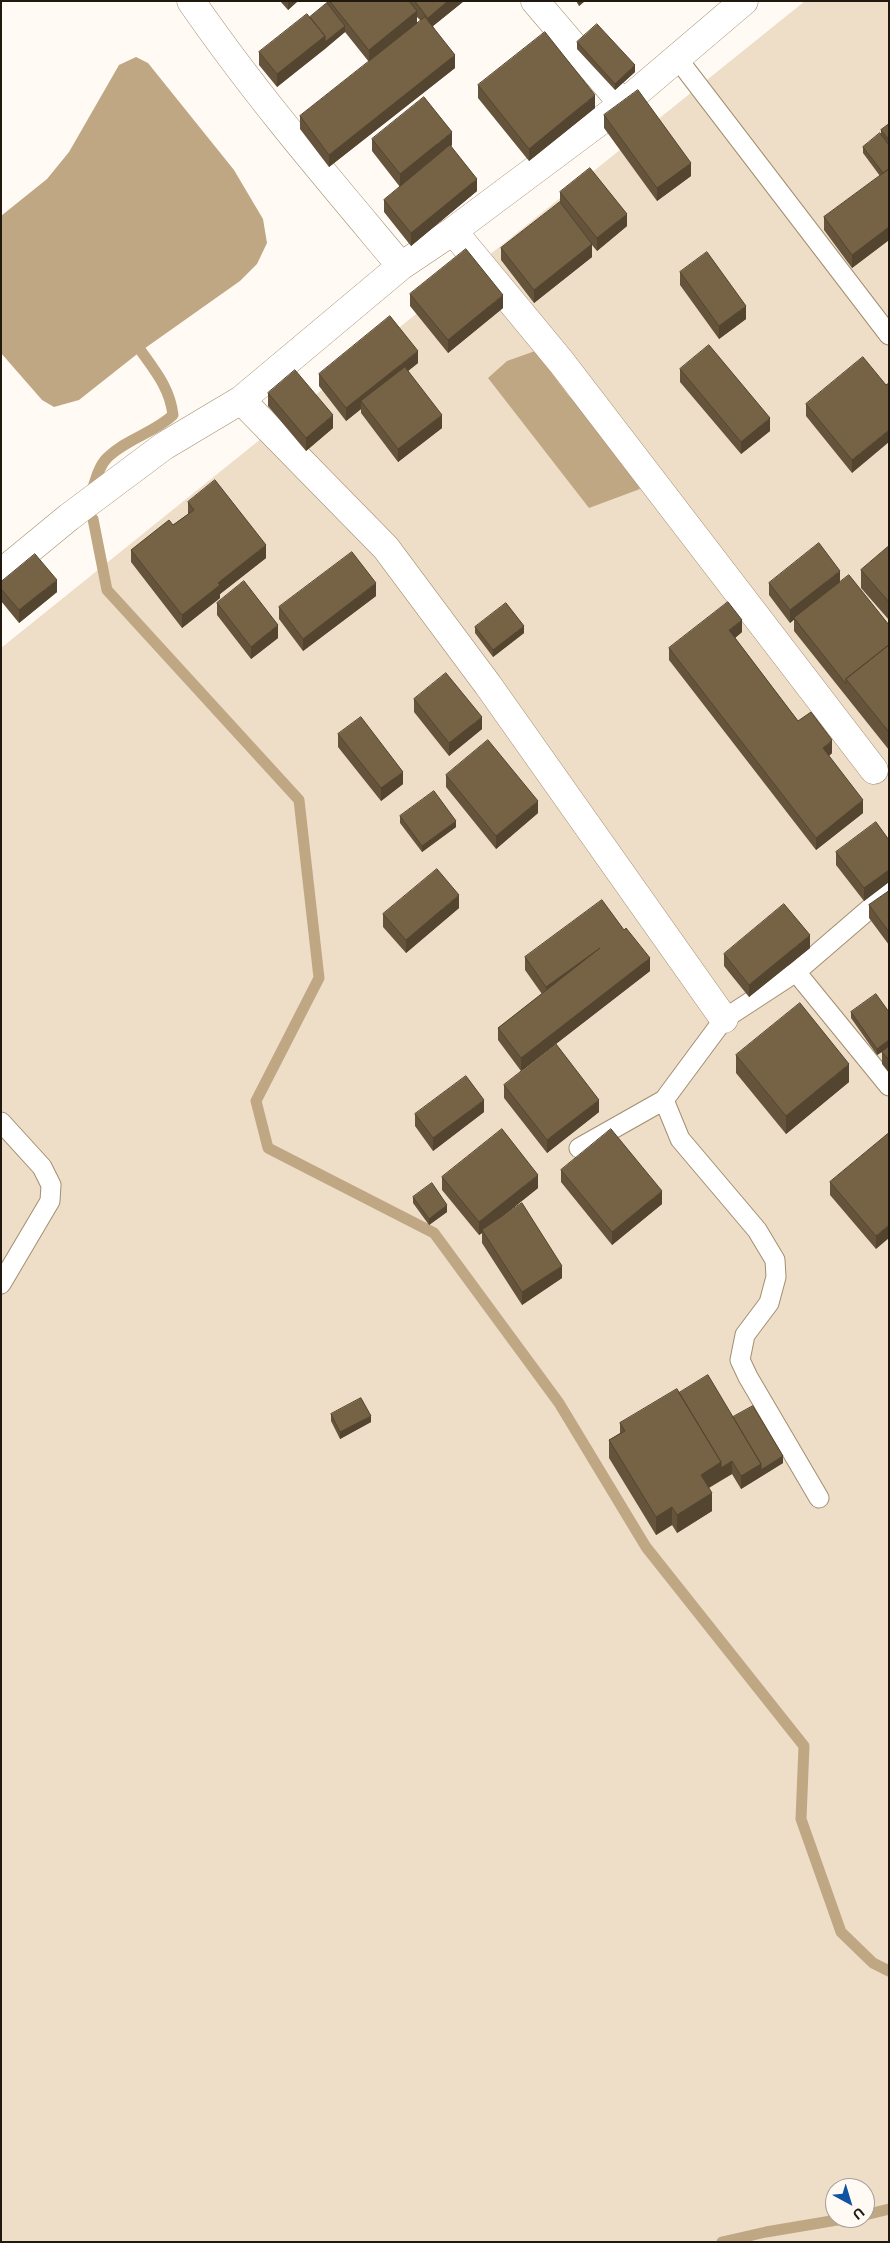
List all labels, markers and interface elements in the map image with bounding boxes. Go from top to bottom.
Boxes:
north arrow [825,2178,875,2228]
text: U [850,2204,868,2223]

